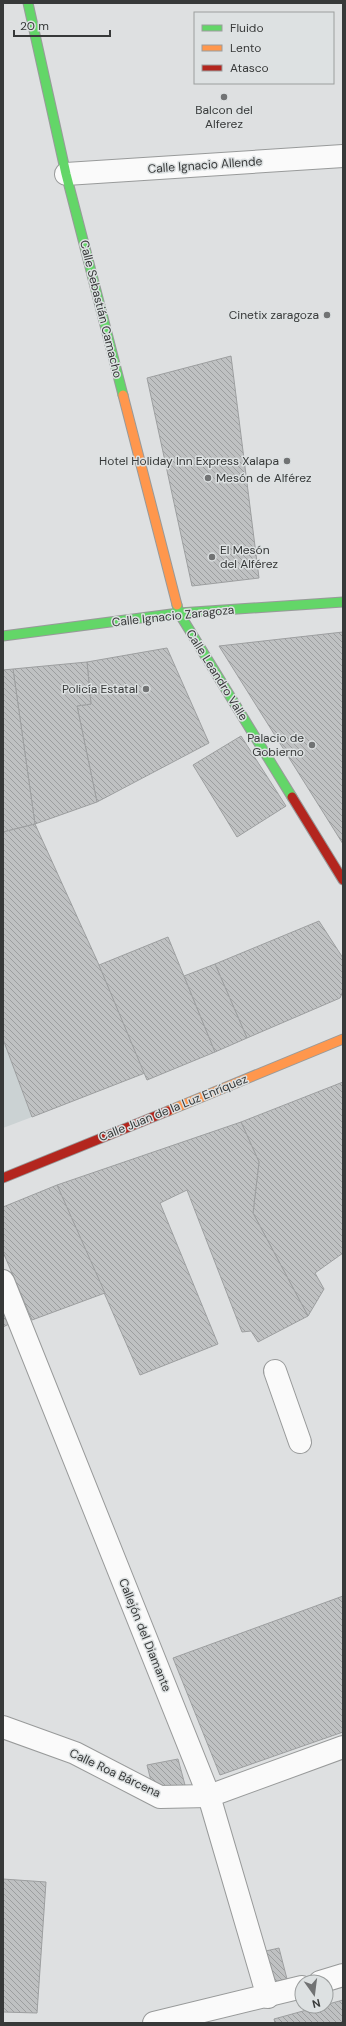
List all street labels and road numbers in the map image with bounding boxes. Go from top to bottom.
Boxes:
street label: Calle Ignacio Allende [147,153,263,177]
street label: Calle Sebastián Camacho [76,238,126,380]
street label: Calle Ignacio Zaragoza [111,602,235,630]
street label: Calle Leandro Valle [182,626,252,724]
street label: Calle Juan de la Luz Enríquez [96,1071,250,1145]
street label: Callejón del Diamante [115,1576,175,1694]
street label: Calle Roa Bárcena [67,1745,163,1801]

